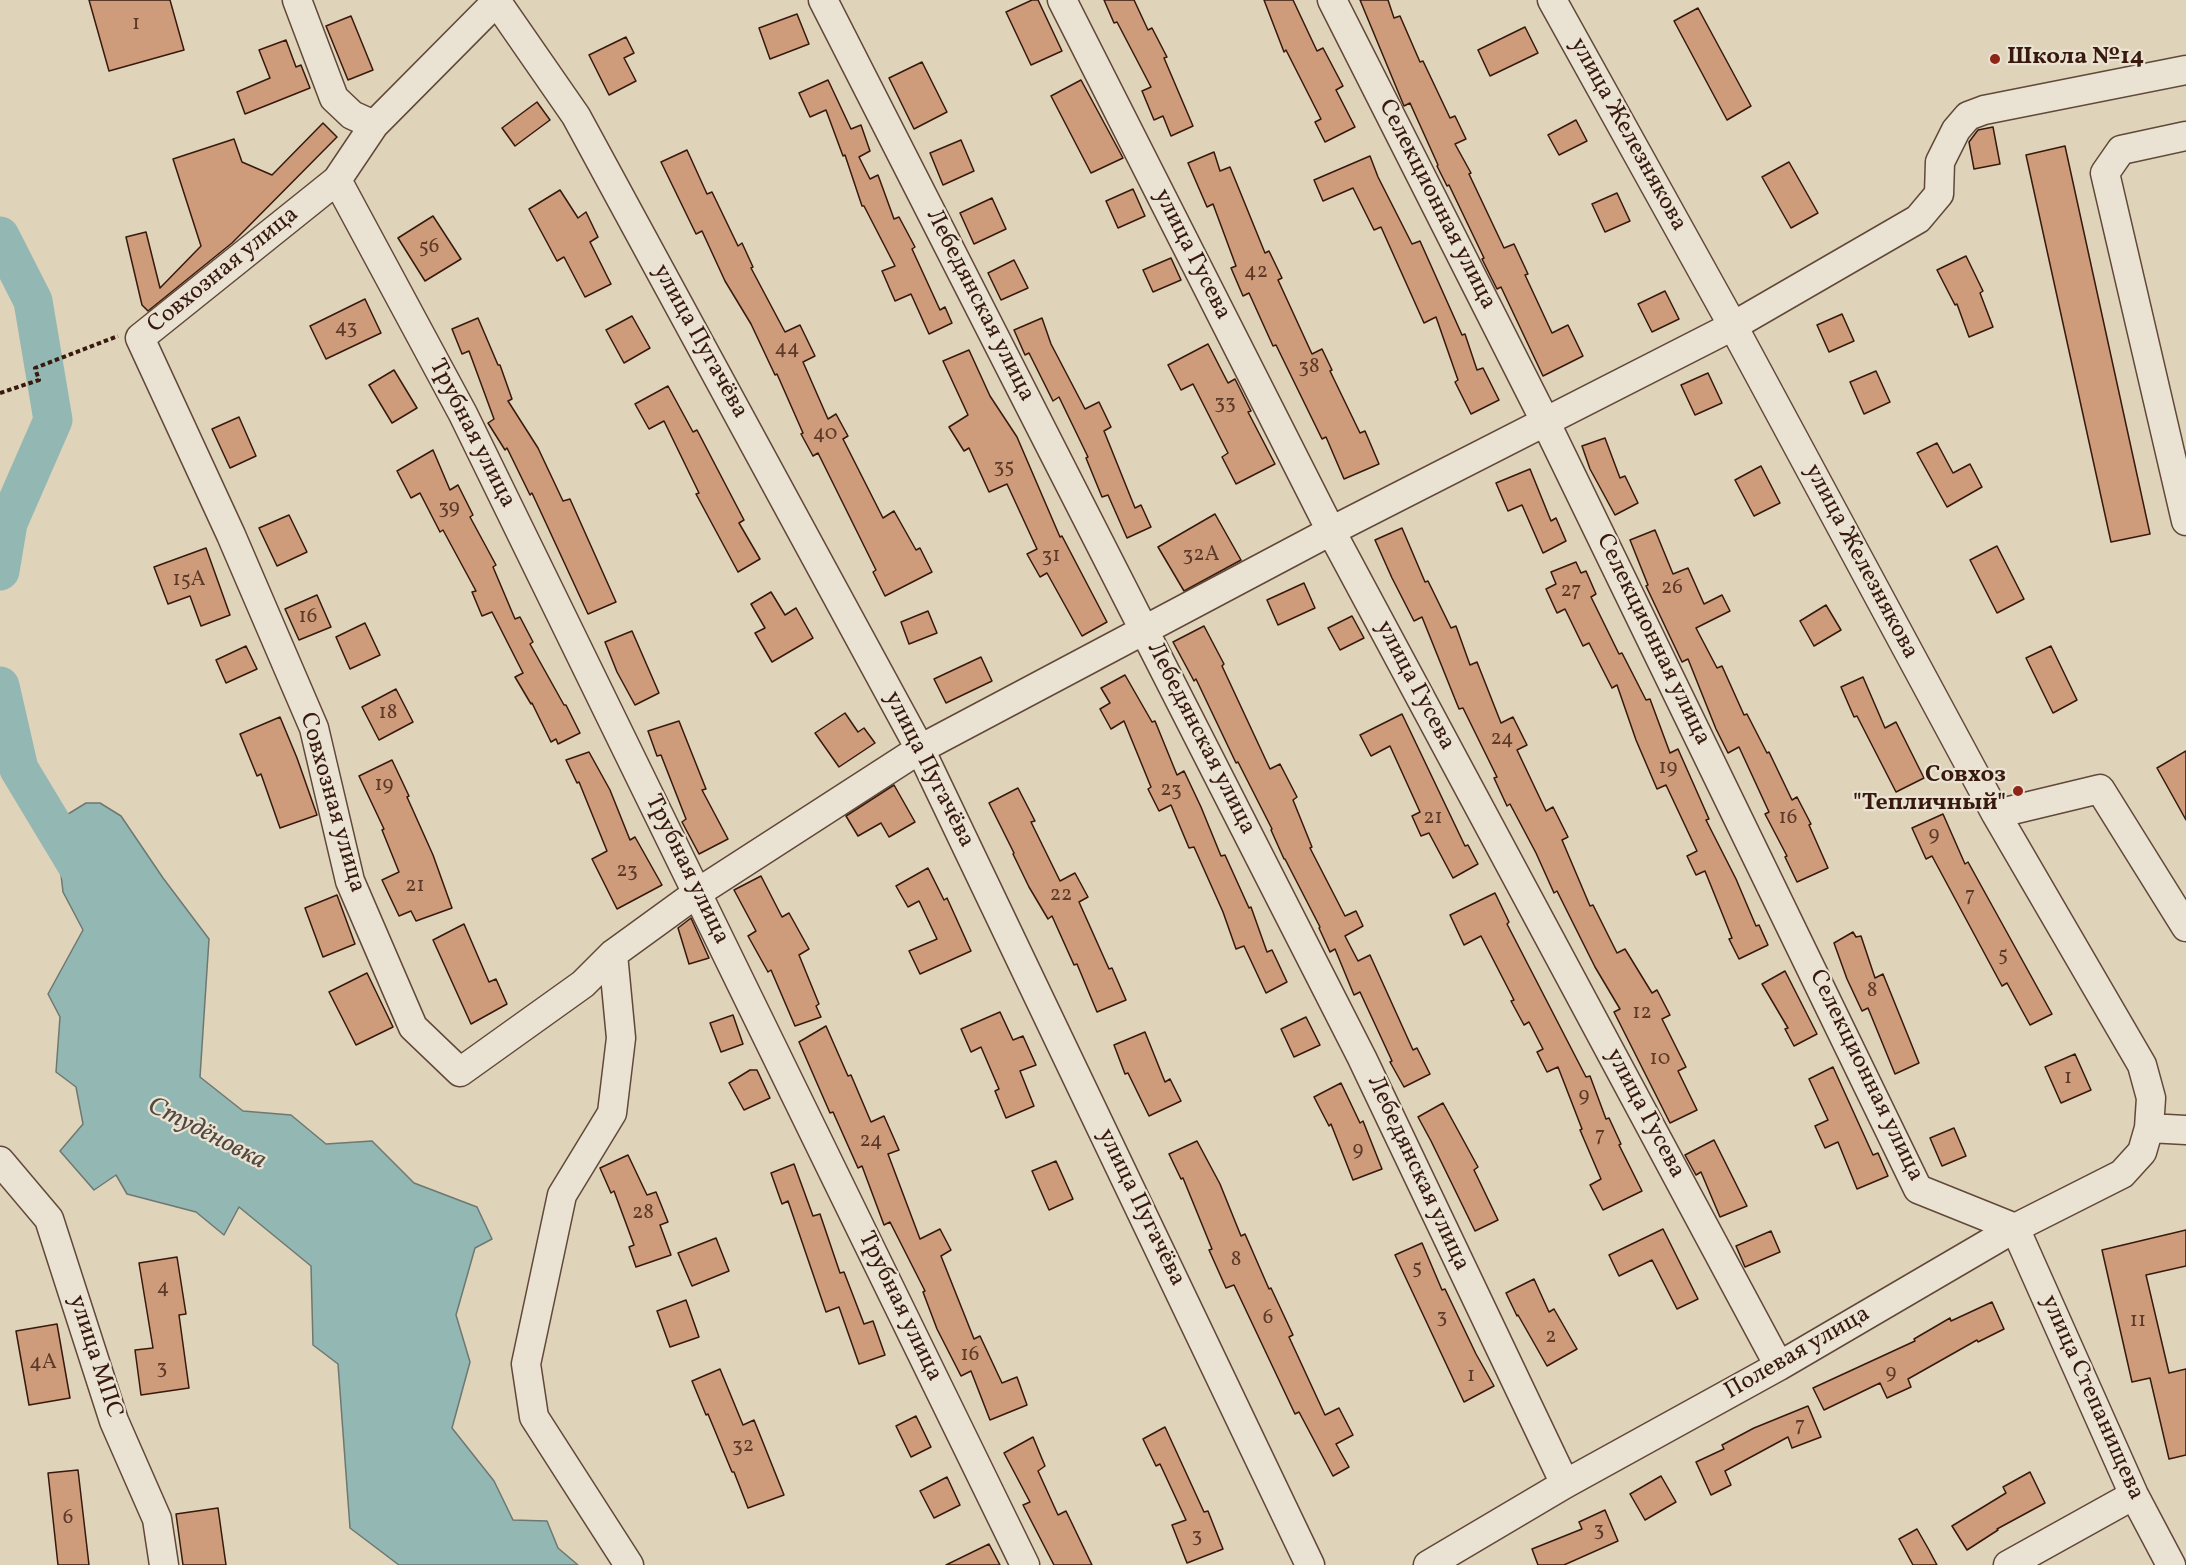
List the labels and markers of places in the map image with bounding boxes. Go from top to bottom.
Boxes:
place label: Школа №14 [2007,45,2144,73]
marker: Школа №14 [1988,52,2002,66]
place label: Совхоз "Тепличный" [1853,763,2006,819]
marker: Совхоз "Тепличный" [2011,784,2025,798]

